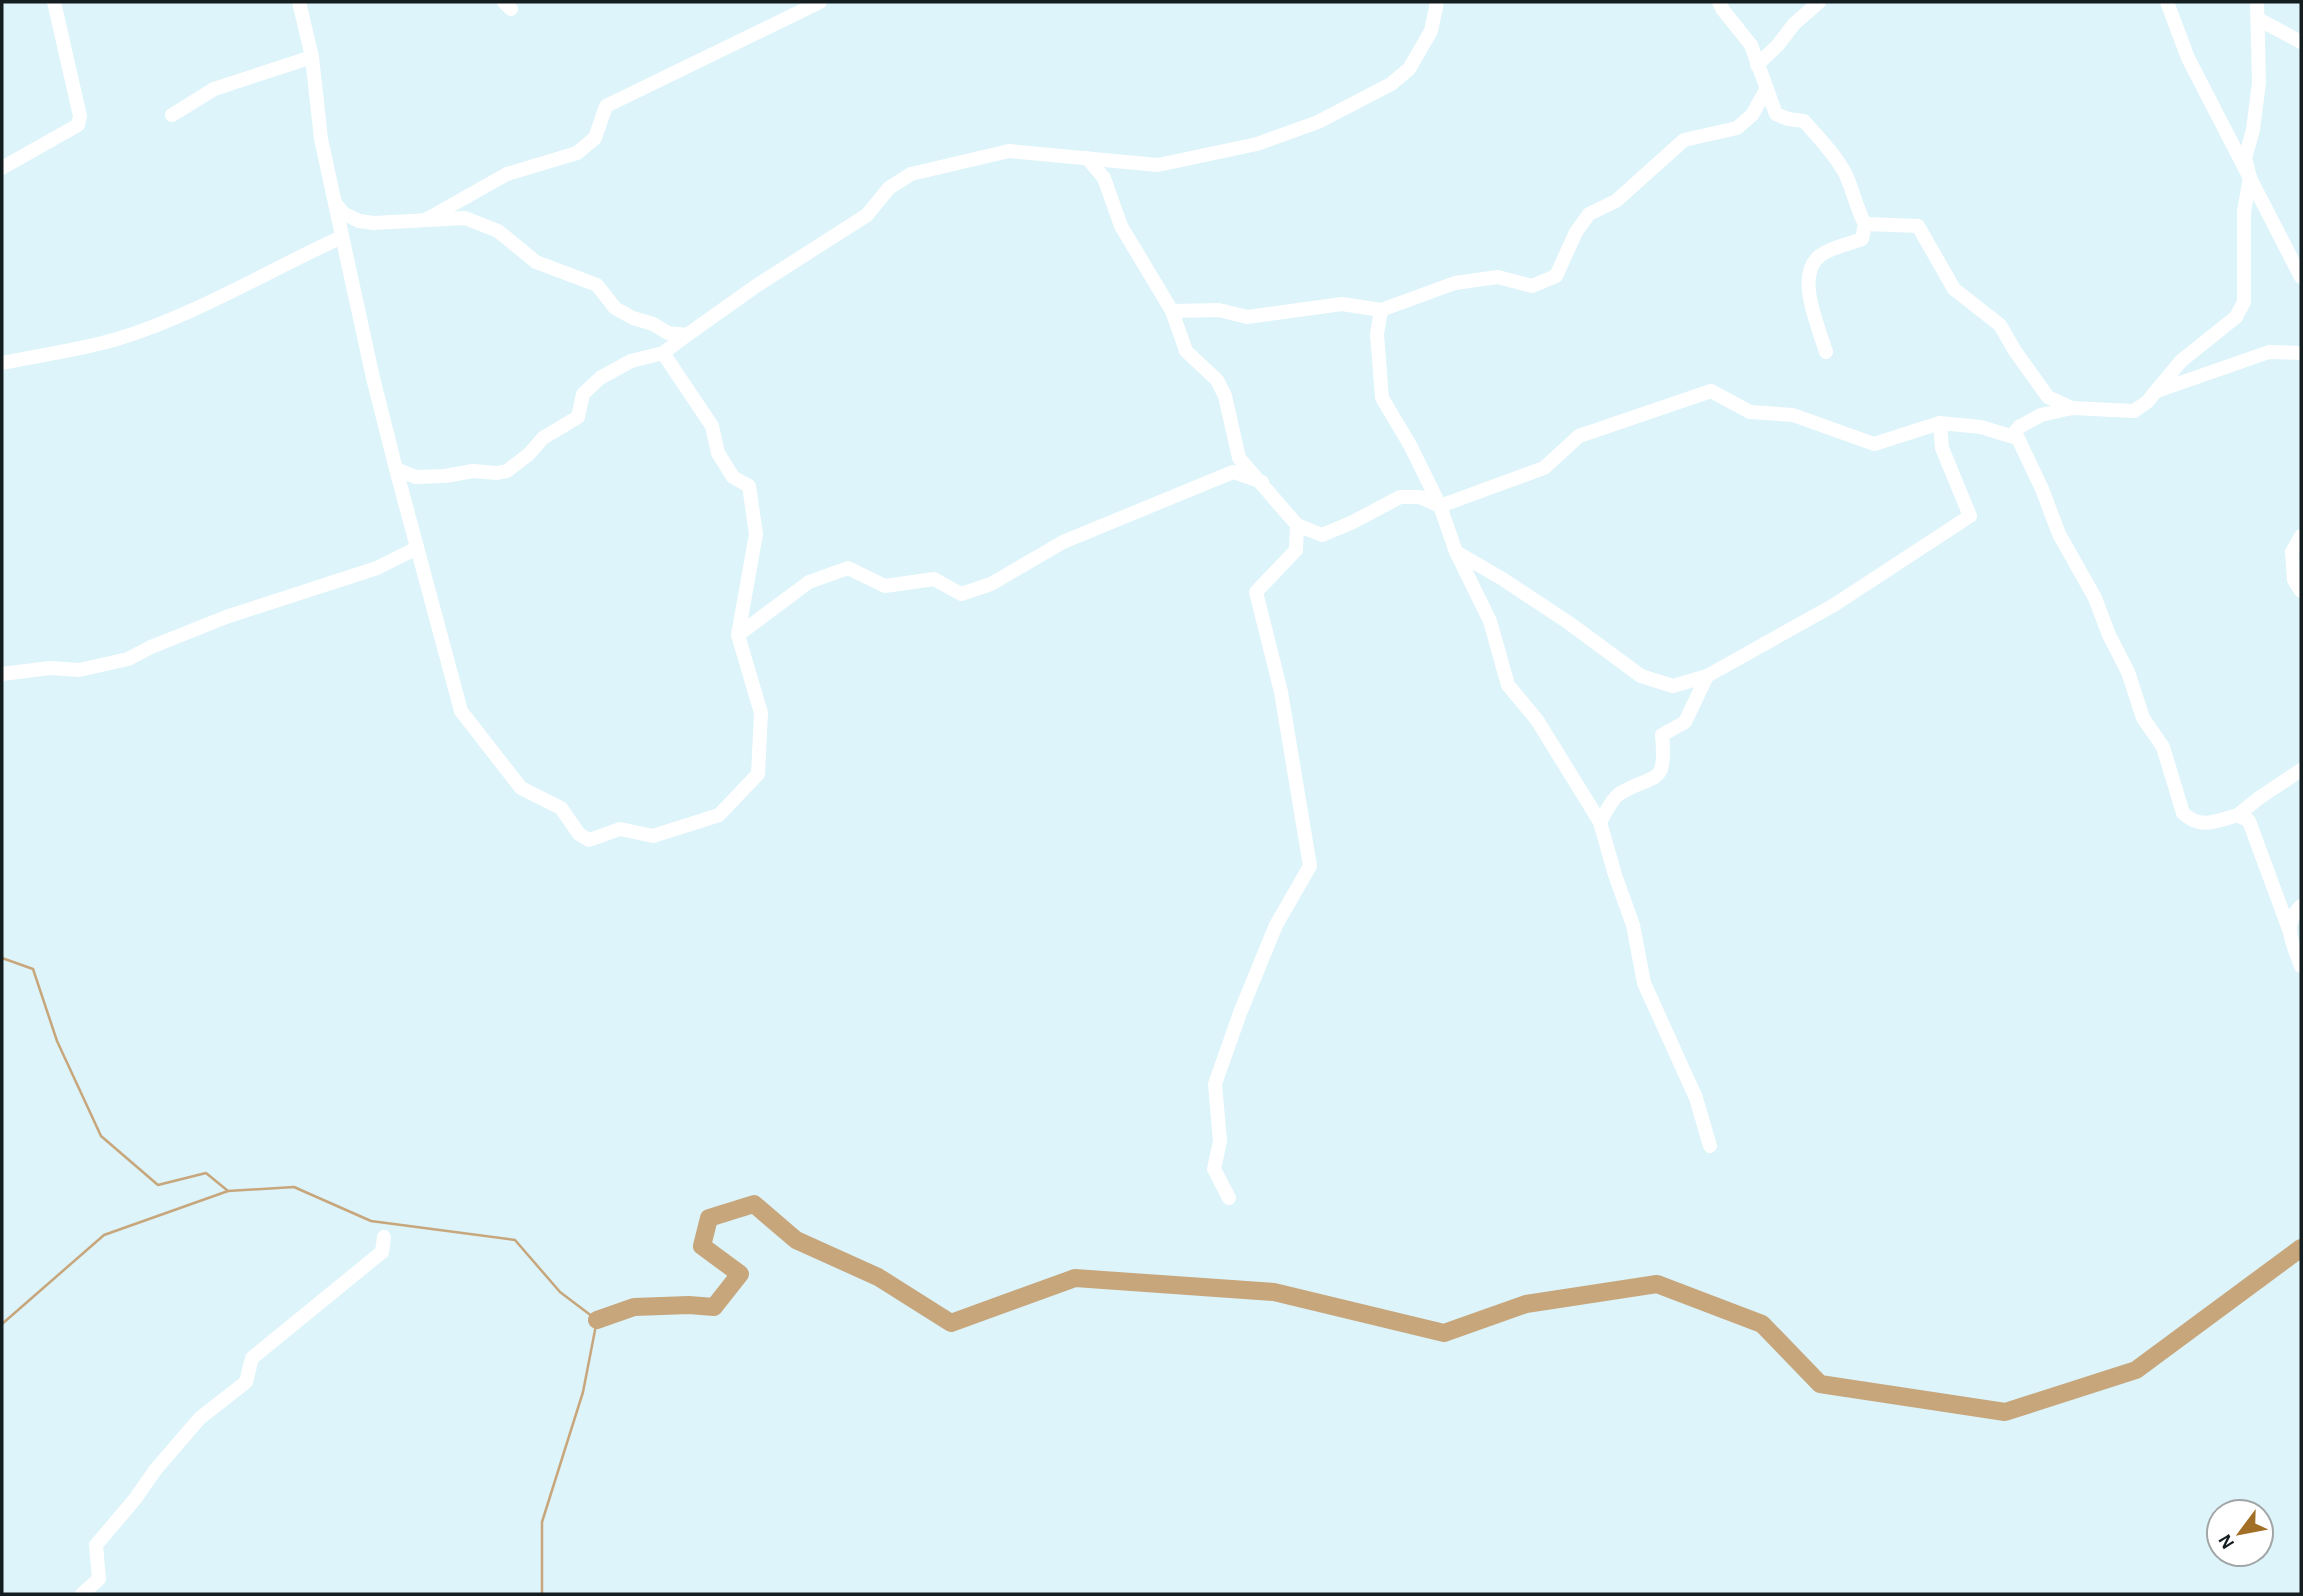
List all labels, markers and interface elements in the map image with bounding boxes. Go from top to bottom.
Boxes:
north arrow [2205,1498,2275,1568]
text: N [2215,1531,2238,1552]

